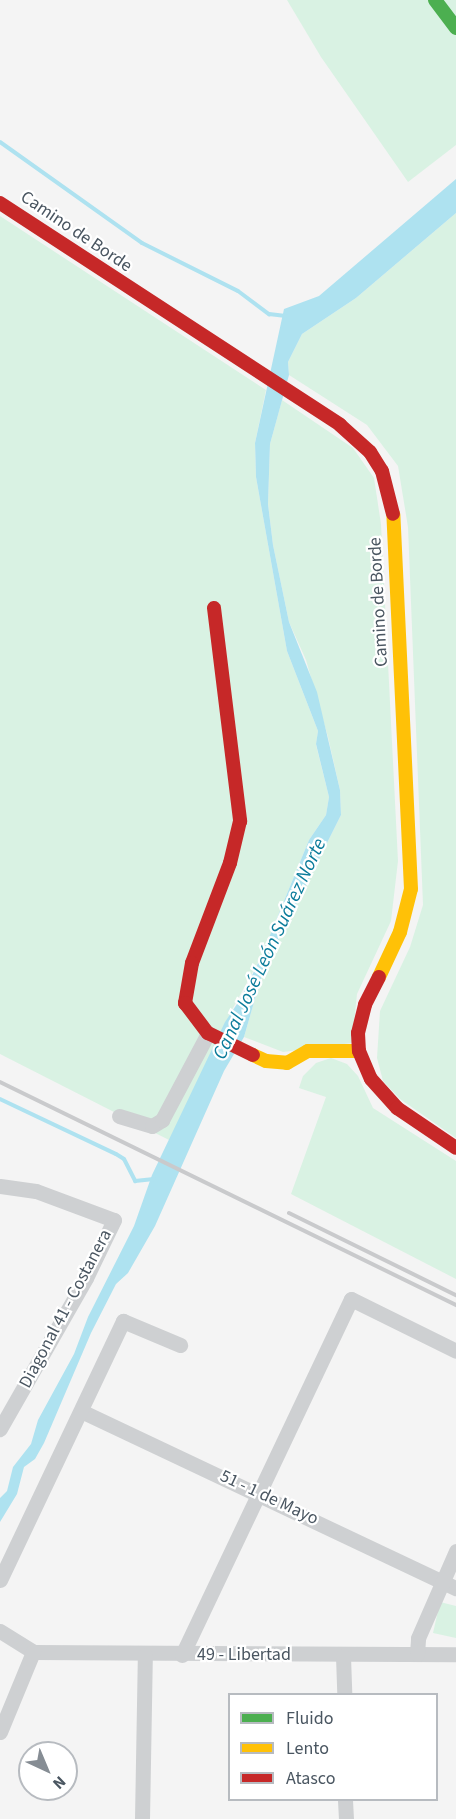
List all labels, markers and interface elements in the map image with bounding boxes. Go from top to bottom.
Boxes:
street label: Camino de Borde [16,187,136,277]
street label: Camino de Borde [365,537,393,667]
water label: Canal José León Suárez Norte [208,835,332,1063]
street label: Diagonal 41 - Costanera [15,1226,117,1392]
street label: 51 - 1 de Mayo [216,1466,322,1530]
street label: 49 - Libertad [197,1644,291,1666]
legend [228,1693,438,1801]
text: Fluido [286,1706,333,1731]
text: Lento [286,1736,329,1761]
north arrow [18,1741,78,1801]
text: Atasco [286,1766,335,1791]
text: N [48,1771,71,1794]

